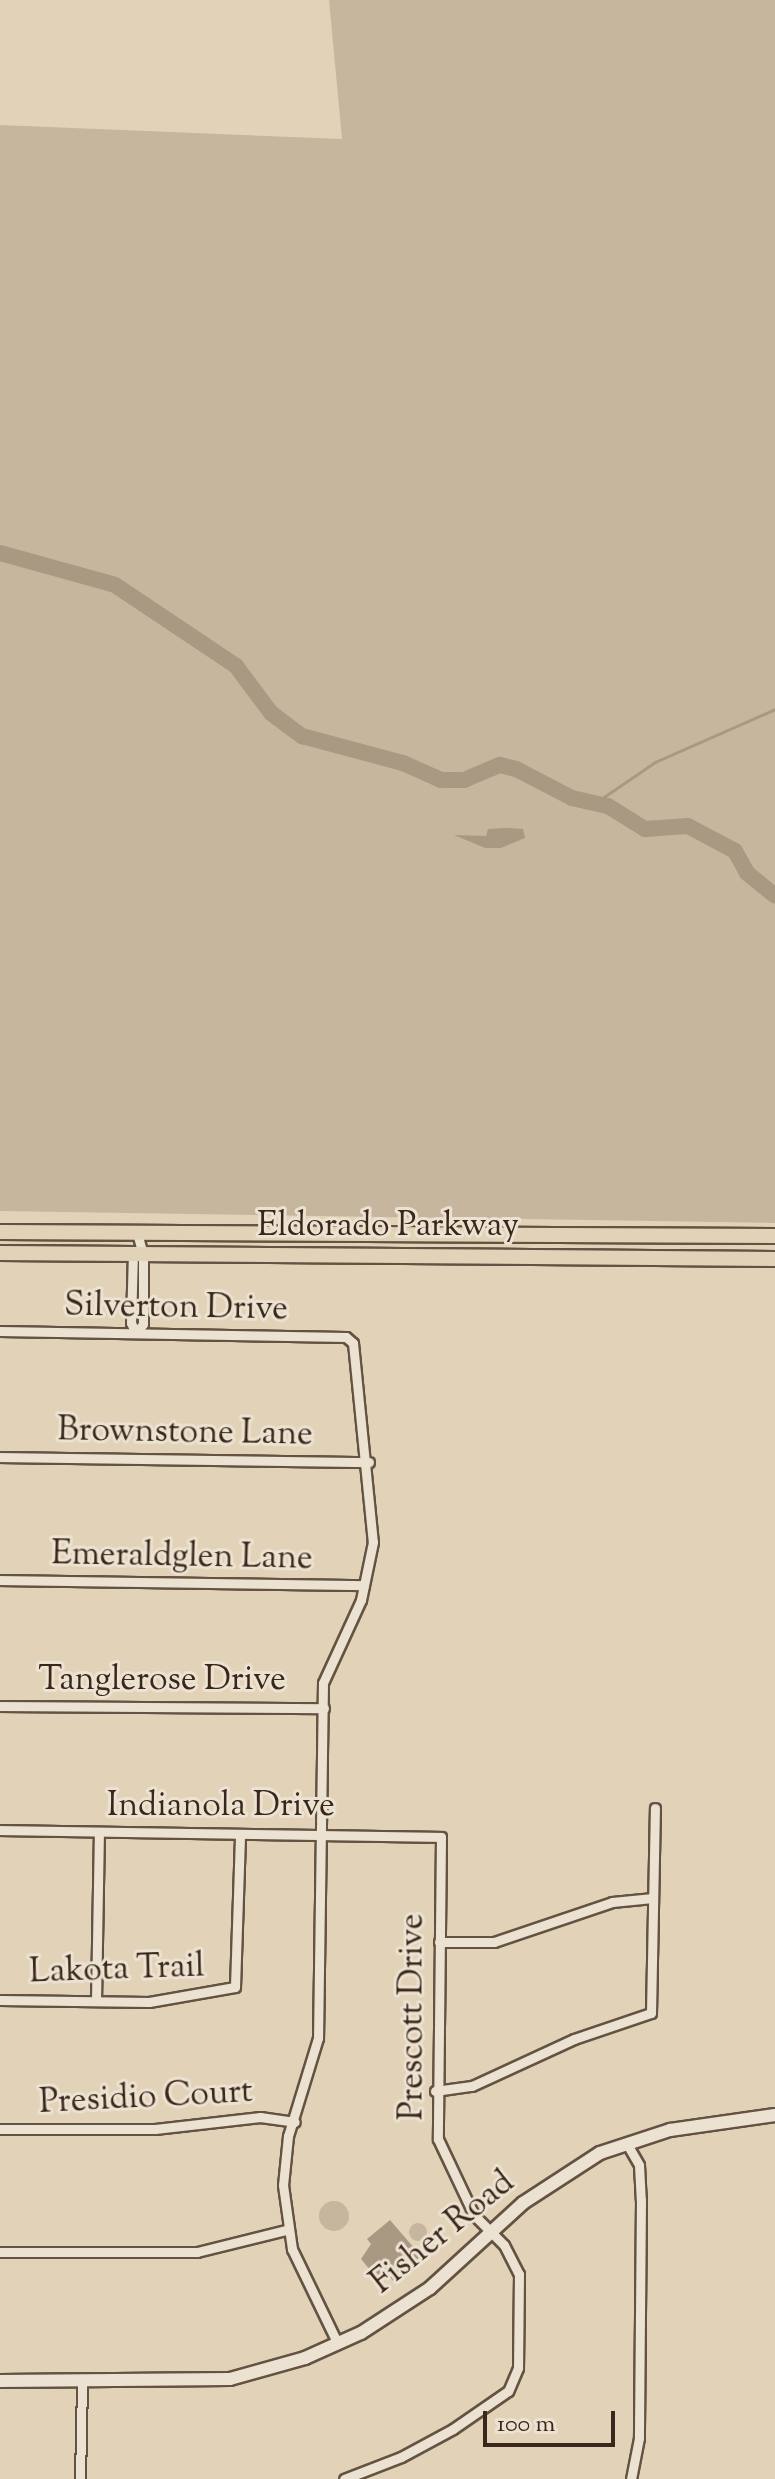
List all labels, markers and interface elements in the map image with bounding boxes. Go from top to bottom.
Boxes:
street label: Eldorado Parkway [257,1207,519,1247]
street label: Silverton Drive [64,1286,288,1330]
street label: Brownstone Lane [57,1410,313,1456]
street label: Emeraldglen Lane [51,1534,313,1580]
street label: Tanglerose Drive [38,1661,286,1701]
street label: Indianola Drive [107,1787,335,1827]
street label: Prescott Drive [393,1914,433,2120]
street label: Lakota Trail [29,1947,205,1993]
street label: Presidio Court [38,2072,254,2124]
street label: Fisher Road [363,2163,523,2303]
scale bar [487,2395,619,2445]
text: 100 m [497,2408,555,2442]

